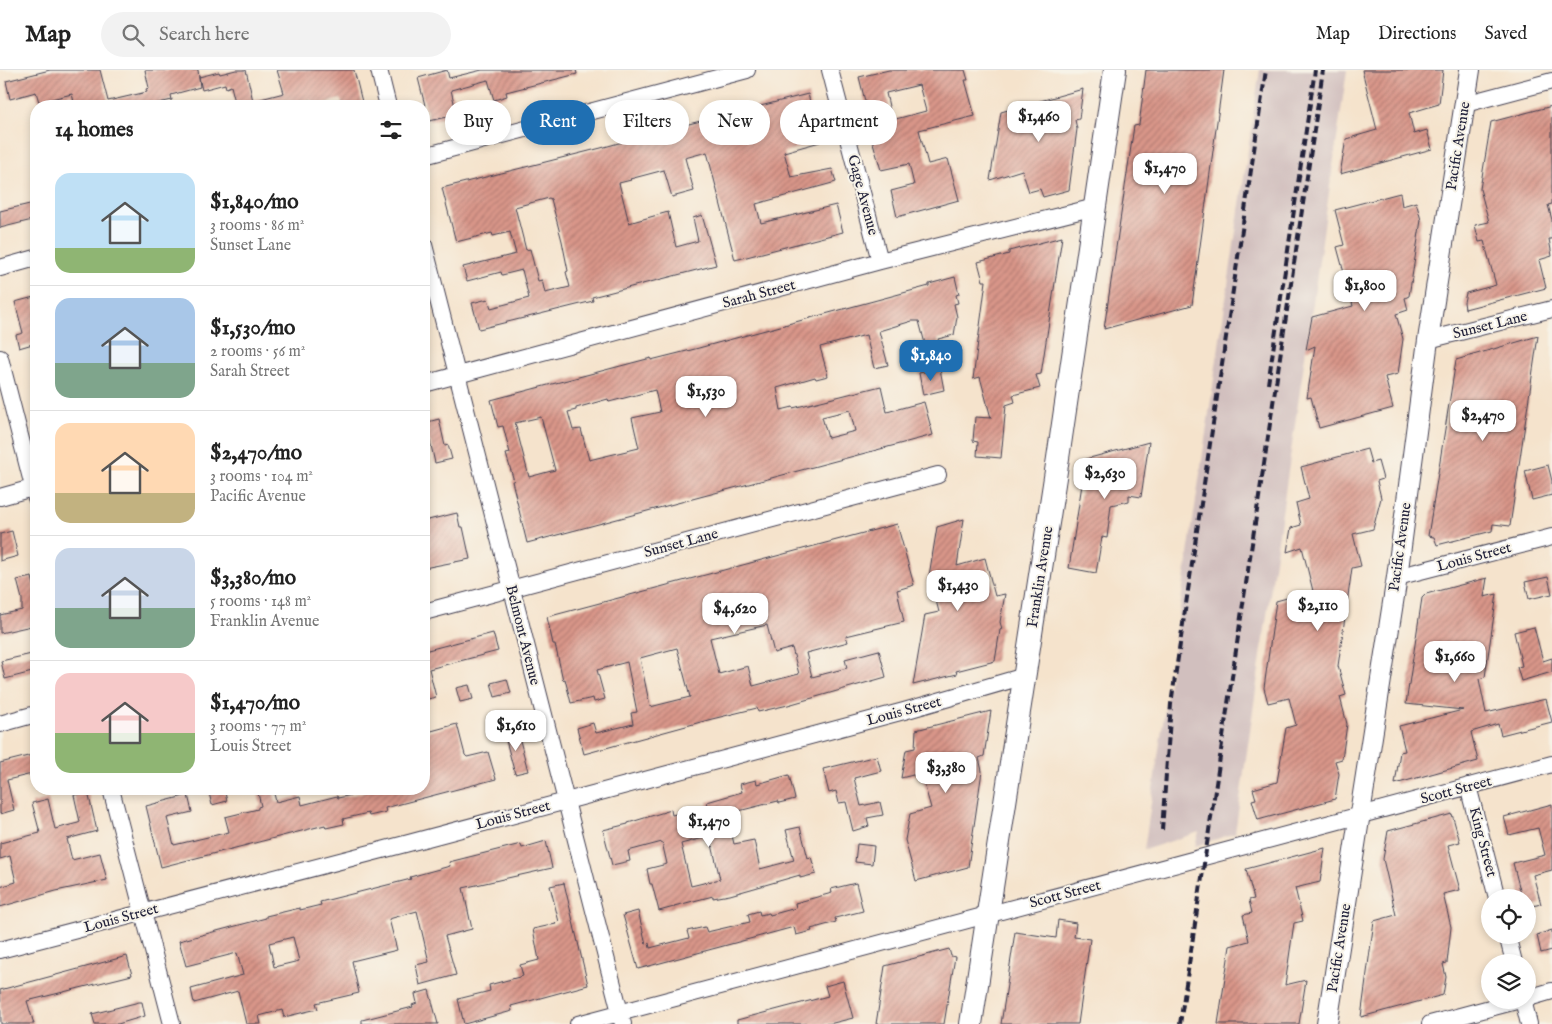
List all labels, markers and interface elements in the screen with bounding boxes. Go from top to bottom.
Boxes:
search box [101,12,451,57]
text: Map [25,19,71,50]
icon: search [119,21,147,49]
text: Search here [159,23,250,47]
text: Map [1316,23,1350,46]
text: Directions [1378,23,1456,46]
text: Saved [1484,23,1527,46]
chip: Buy [445,100,511,145]
chip: Rent [521,100,595,145]
chip: Filters [605,100,689,145]
chip: New [699,100,770,145]
chip: Apartment [780,100,897,145]
pin: $1,460 [998,100,1080,143]
street label: Pacific Avenue [1442,100,1474,192]
text: $1,460 [1018,107,1060,127]
icon: filters [377,116,405,144]
text: 14 homes [55,117,133,144]
pin: $1,470 [1124,152,1206,195]
street label: Gage Avenue [843,153,883,237]
text: $1,470 [1144,159,1186,179]
text: $1,840/mo [210,189,299,216]
icon: home [95,193,155,253]
text: 3 rooms · 86 m² [210,216,304,236]
text: Sunset Lane [210,236,291,256]
pin: $1,800 [1324,270,1406,312]
street label: Sarah Street [720,275,798,313]
text: $1,800 [1344,276,1386,296]
street label: Sunset Lane [1451,307,1529,343]
text: $1,530/mo [210,315,295,342]
icon: home [95,318,155,378]
pin: $1,840 [890,340,972,382]
text: 2 rooms · 56 m² [210,342,305,362]
text: $1,840 [910,346,952,366]
text: Sarah Street [210,362,290,382]
pin: $1,530 [665,376,747,418]
text: $1,530 [687,382,725,402]
pin: $2,470 [1442,400,1524,442]
text: $2,470 [1461,406,1505,426]
text: $2,470/mo [210,440,302,467]
icon: home [95,443,155,503]
pin: $2,630 [1064,458,1146,500]
text: $2,630 [1084,464,1126,484]
text: 3 rooms · 104 m² [210,467,313,487]
text: Pacific Avenue [210,487,306,507]
street label: Pacific Avenue [1384,501,1416,593]
street label: Sunset Lane [642,524,720,562]
street label: Franklin Avenue [1023,525,1057,629]
street label: Louis Street [1435,538,1513,576]
text: $3,380/mo [210,565,296,592]
icon: home [95,568,155,628]
pin: $1,430 [917,570,999,612]
text: $1,430 [937,576,979,596]
street label: Belmont Avenue [501,583,545,687]
pin: $2,110 [1277,590,1359,632]
text: 5 rooms · 148 m² [210,592,311,612]
pin: $4,620 [694,592,776,635]
text: $2,110 [1298,596,1338,616]
text: $4,620 [713,599,757,619]
text: Franklin Avenue [210,612,319,632]
pin: $1,660 [1414,640,1496,683]
text: $1,660 [1435,647,1475,667]
text: $1,470/mo [210,690,300,717]
street label: Louis Street [865,692,943,730]
icon: home [95,693,155,753]
pin: $1,610 [475,710,557,752]
text: $1,610 [496,716,536,736]
text: 3 rooms · 77 m² [210,717,306,737]
text: Louis Street [210,737,292,757]
pin: $3,380 [905,752,987,794]
text: $3,380 [926,758,966,778]
street label: Scott Street [1418,771,1494,809]
street label: Louis Street [474,796,552,834]
street label: King Street [1465,805,1501,879]
pin: $1,470 [668,806,750,848]
text: $1,470 [688,812,730,832]
street label: Scott Street [1027,875,1103,913]
map controls [1481,889,1536,1009]
button: locate [1481,889,1536,944]
street label: Louis Street [82,899,160,937]
street label: Pacific Avenue [1323,902,1355,994]
button: layers [1481,954,1536,1009]

